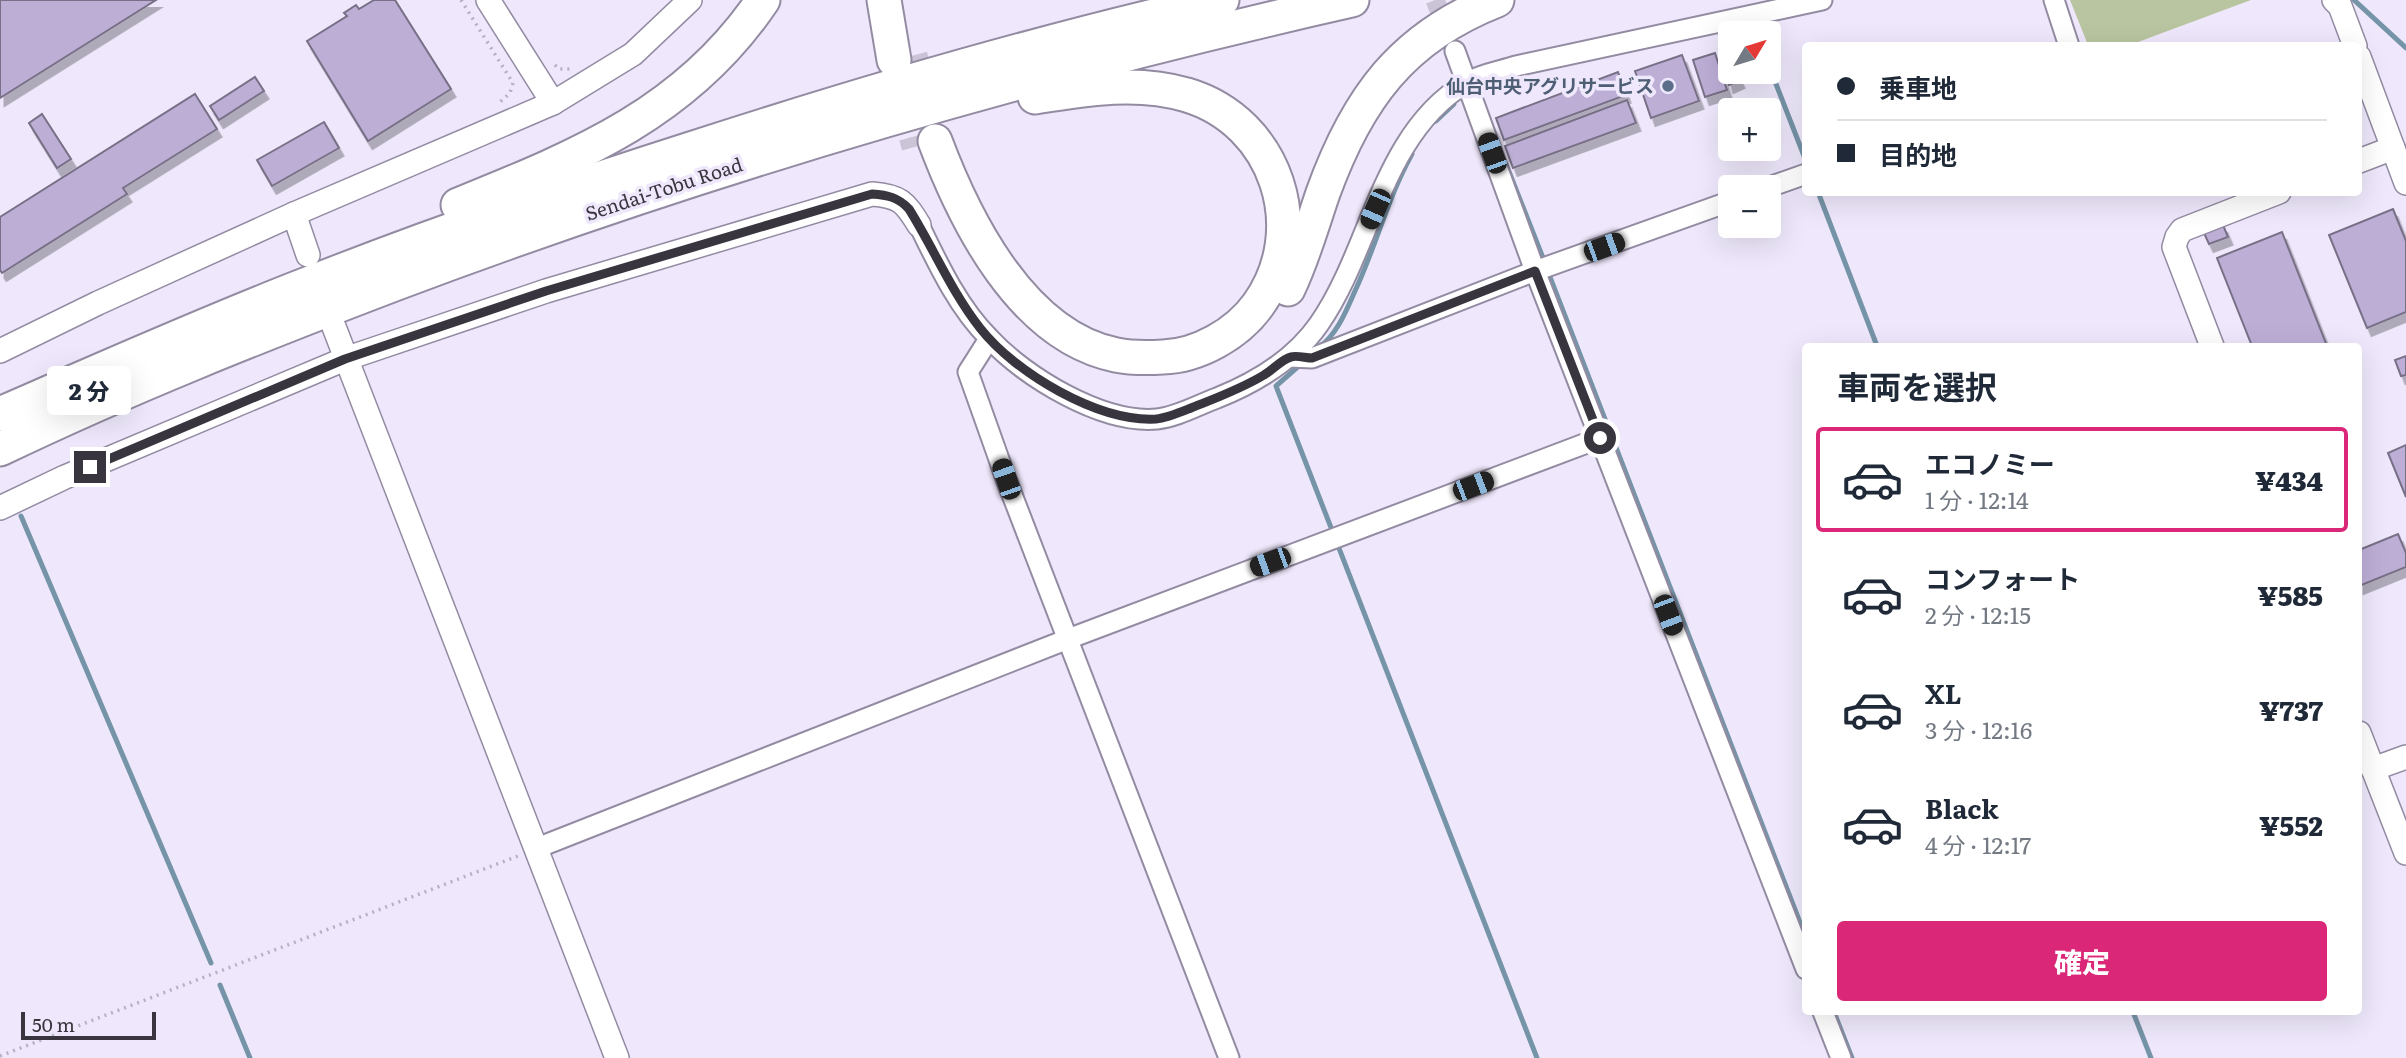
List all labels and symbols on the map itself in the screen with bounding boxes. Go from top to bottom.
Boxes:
north arrow [1718,21,1782,84]
place label: 仙台中央アグリサービス [1446,71,1654,99]
marker: 仙台中央アグリサービス [1660,78,1676,94]
car [1475,130,1510,176]
street label: Sendai-Tobu Road [582,149,746,227]
car [1357,186,1394,232]
car [1581,230,1628,264]
callout: 2 分 [48,365,132,414]
route start [1584,422,1616,454]
route end [74,451,106,483]
car [990,456,1023,502]
car [1450,469,1497,503]
car [1247,545,1294,579]
car [1651,592,1686,638]
scale bar [21,1009,156,1041]

